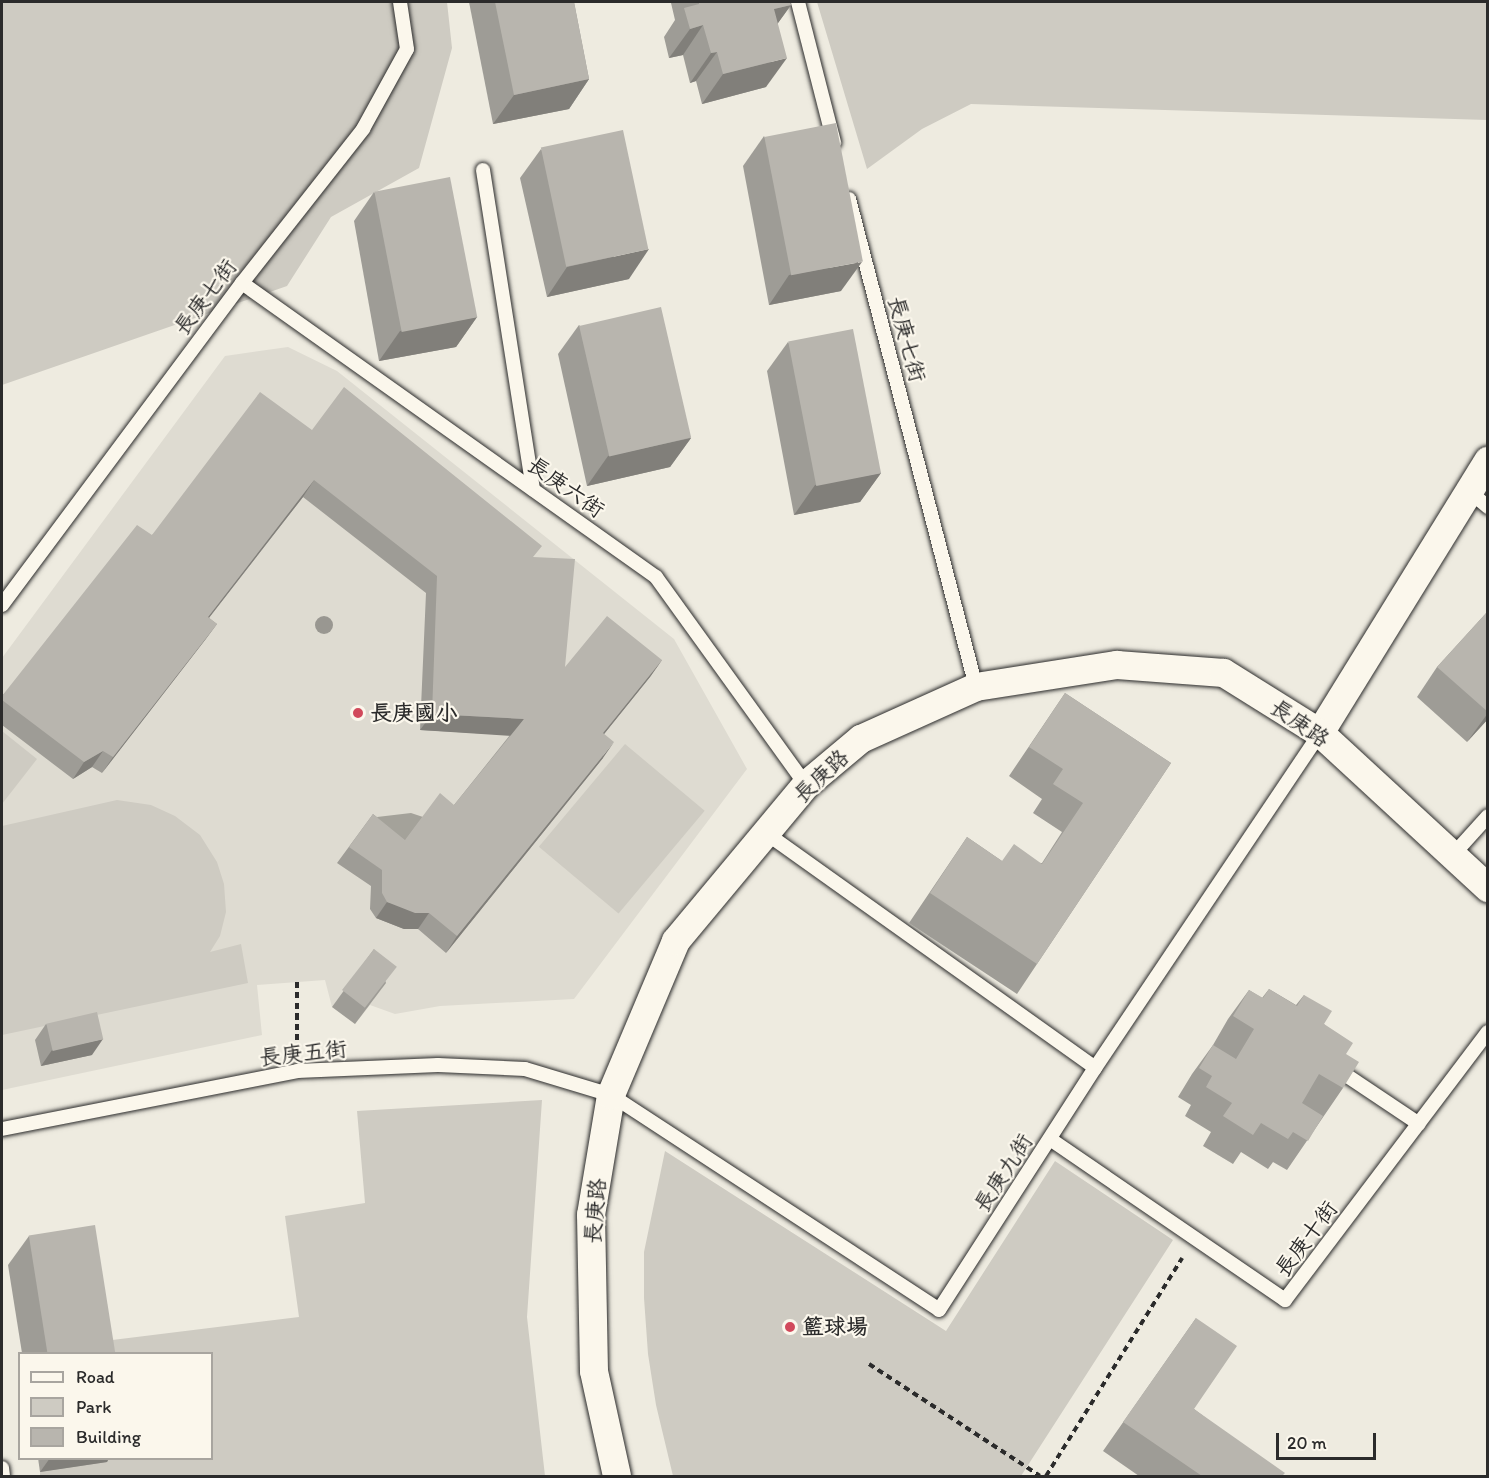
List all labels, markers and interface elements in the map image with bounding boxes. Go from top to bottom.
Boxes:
street label: 長庚七街 [168,254,242,340]
street label: 長庚七街 [883,293,931,385]
street label: 長庚六街 [522,451,610,523]
street label: 長庚路 [1265,693,1335,753]
place label: 長庚國小 [370,700,458,726]
marker: 長庚國小 [351,706,365,720]
street label: 長庚路 [788,744,854,808]
street label: 長庚五街 [258,1035,348,1071]
street label: 長庚九街 [968,1129,1038,1217]
street label: 長庚路 [579,1177,611,1245]
street label: 長庚十街 [1269,1196,1343,1282]
place label: 籃球場 [802,1314,868,1340]
marker: 籃球場 [783,1320,797,1334]
legend [18,1352,213,1460]
text: Road [76,1366,115,1388]
text: Park [76,1396,111,1418]
scale bar [1279,1421,1380,1459]
text: Building [76,1426,141,1448]
text: 20 m [1287,1432,1327,1454]

